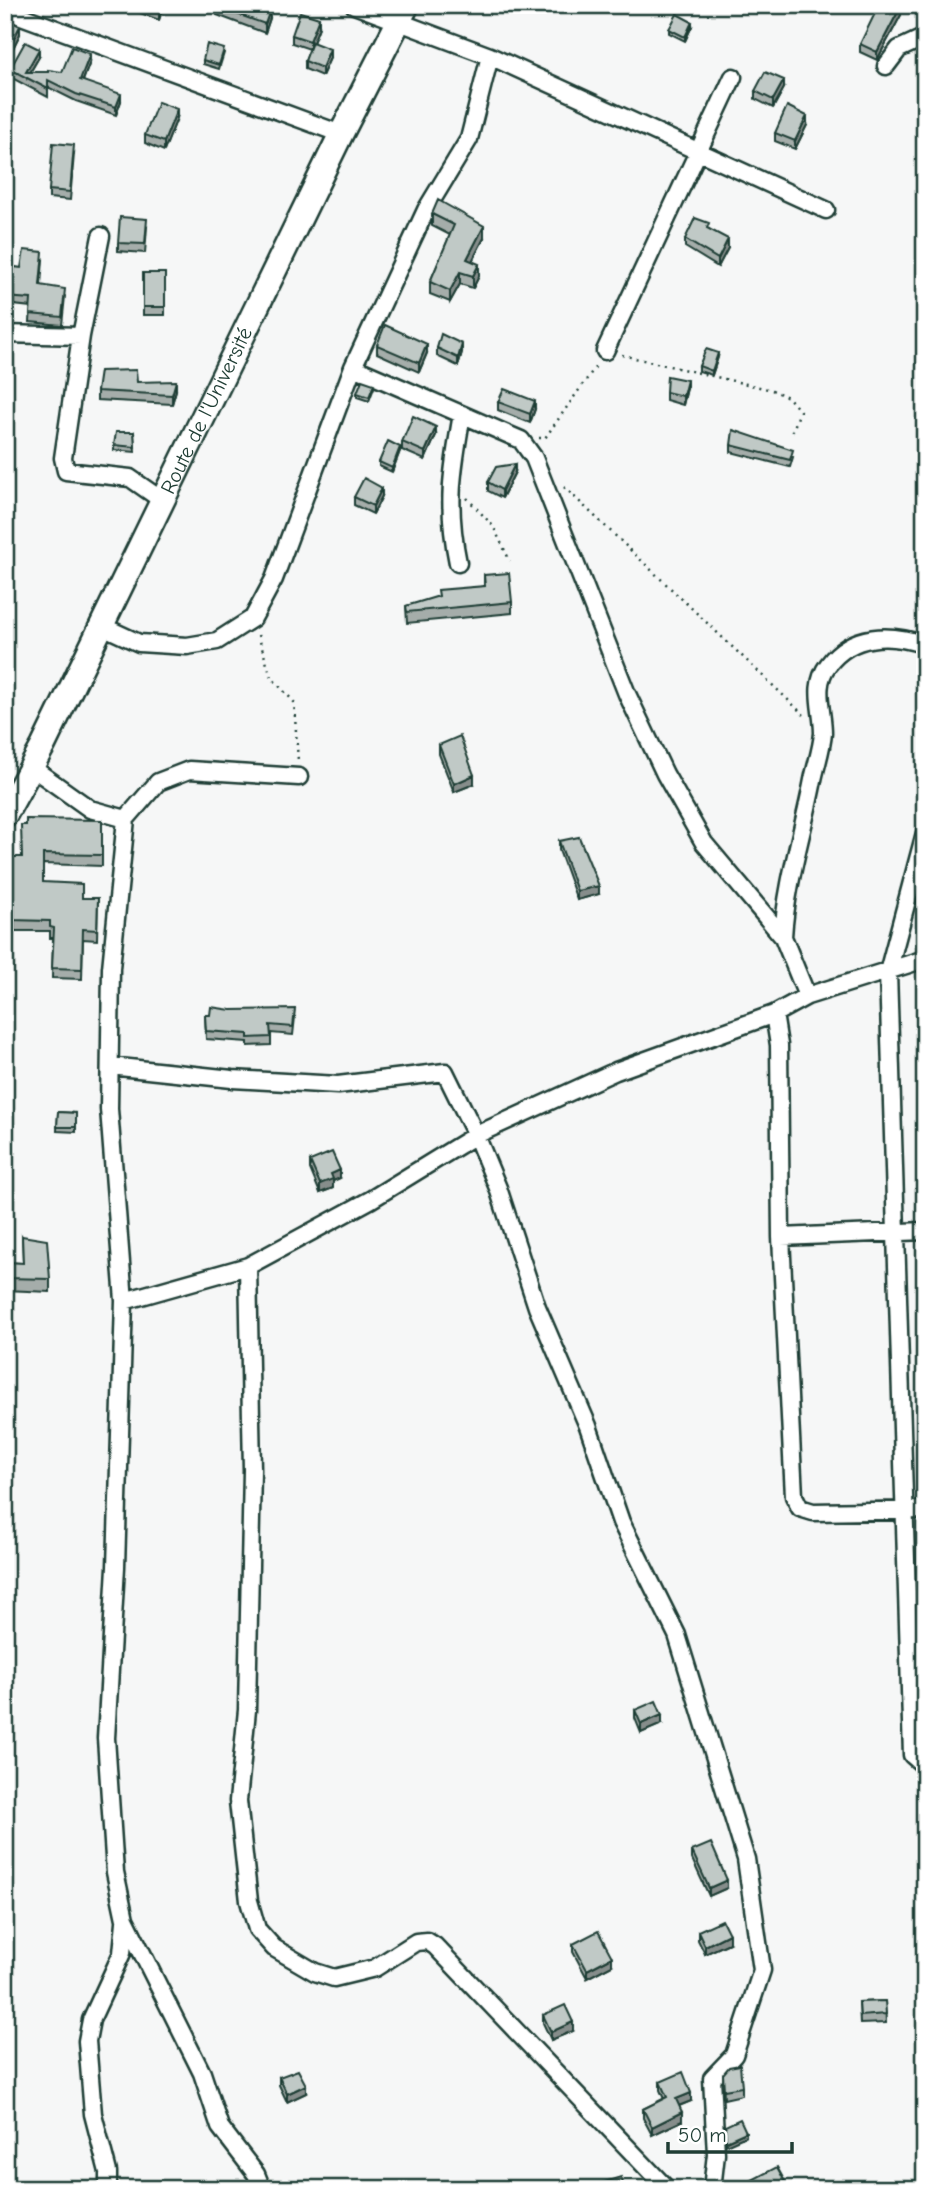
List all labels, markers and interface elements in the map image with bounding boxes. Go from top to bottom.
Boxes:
street label: Route de l'Université [156,323,257,498]
scale bar [668,2110,792,2154]
text: 50 m [678,2123,727,2147]

